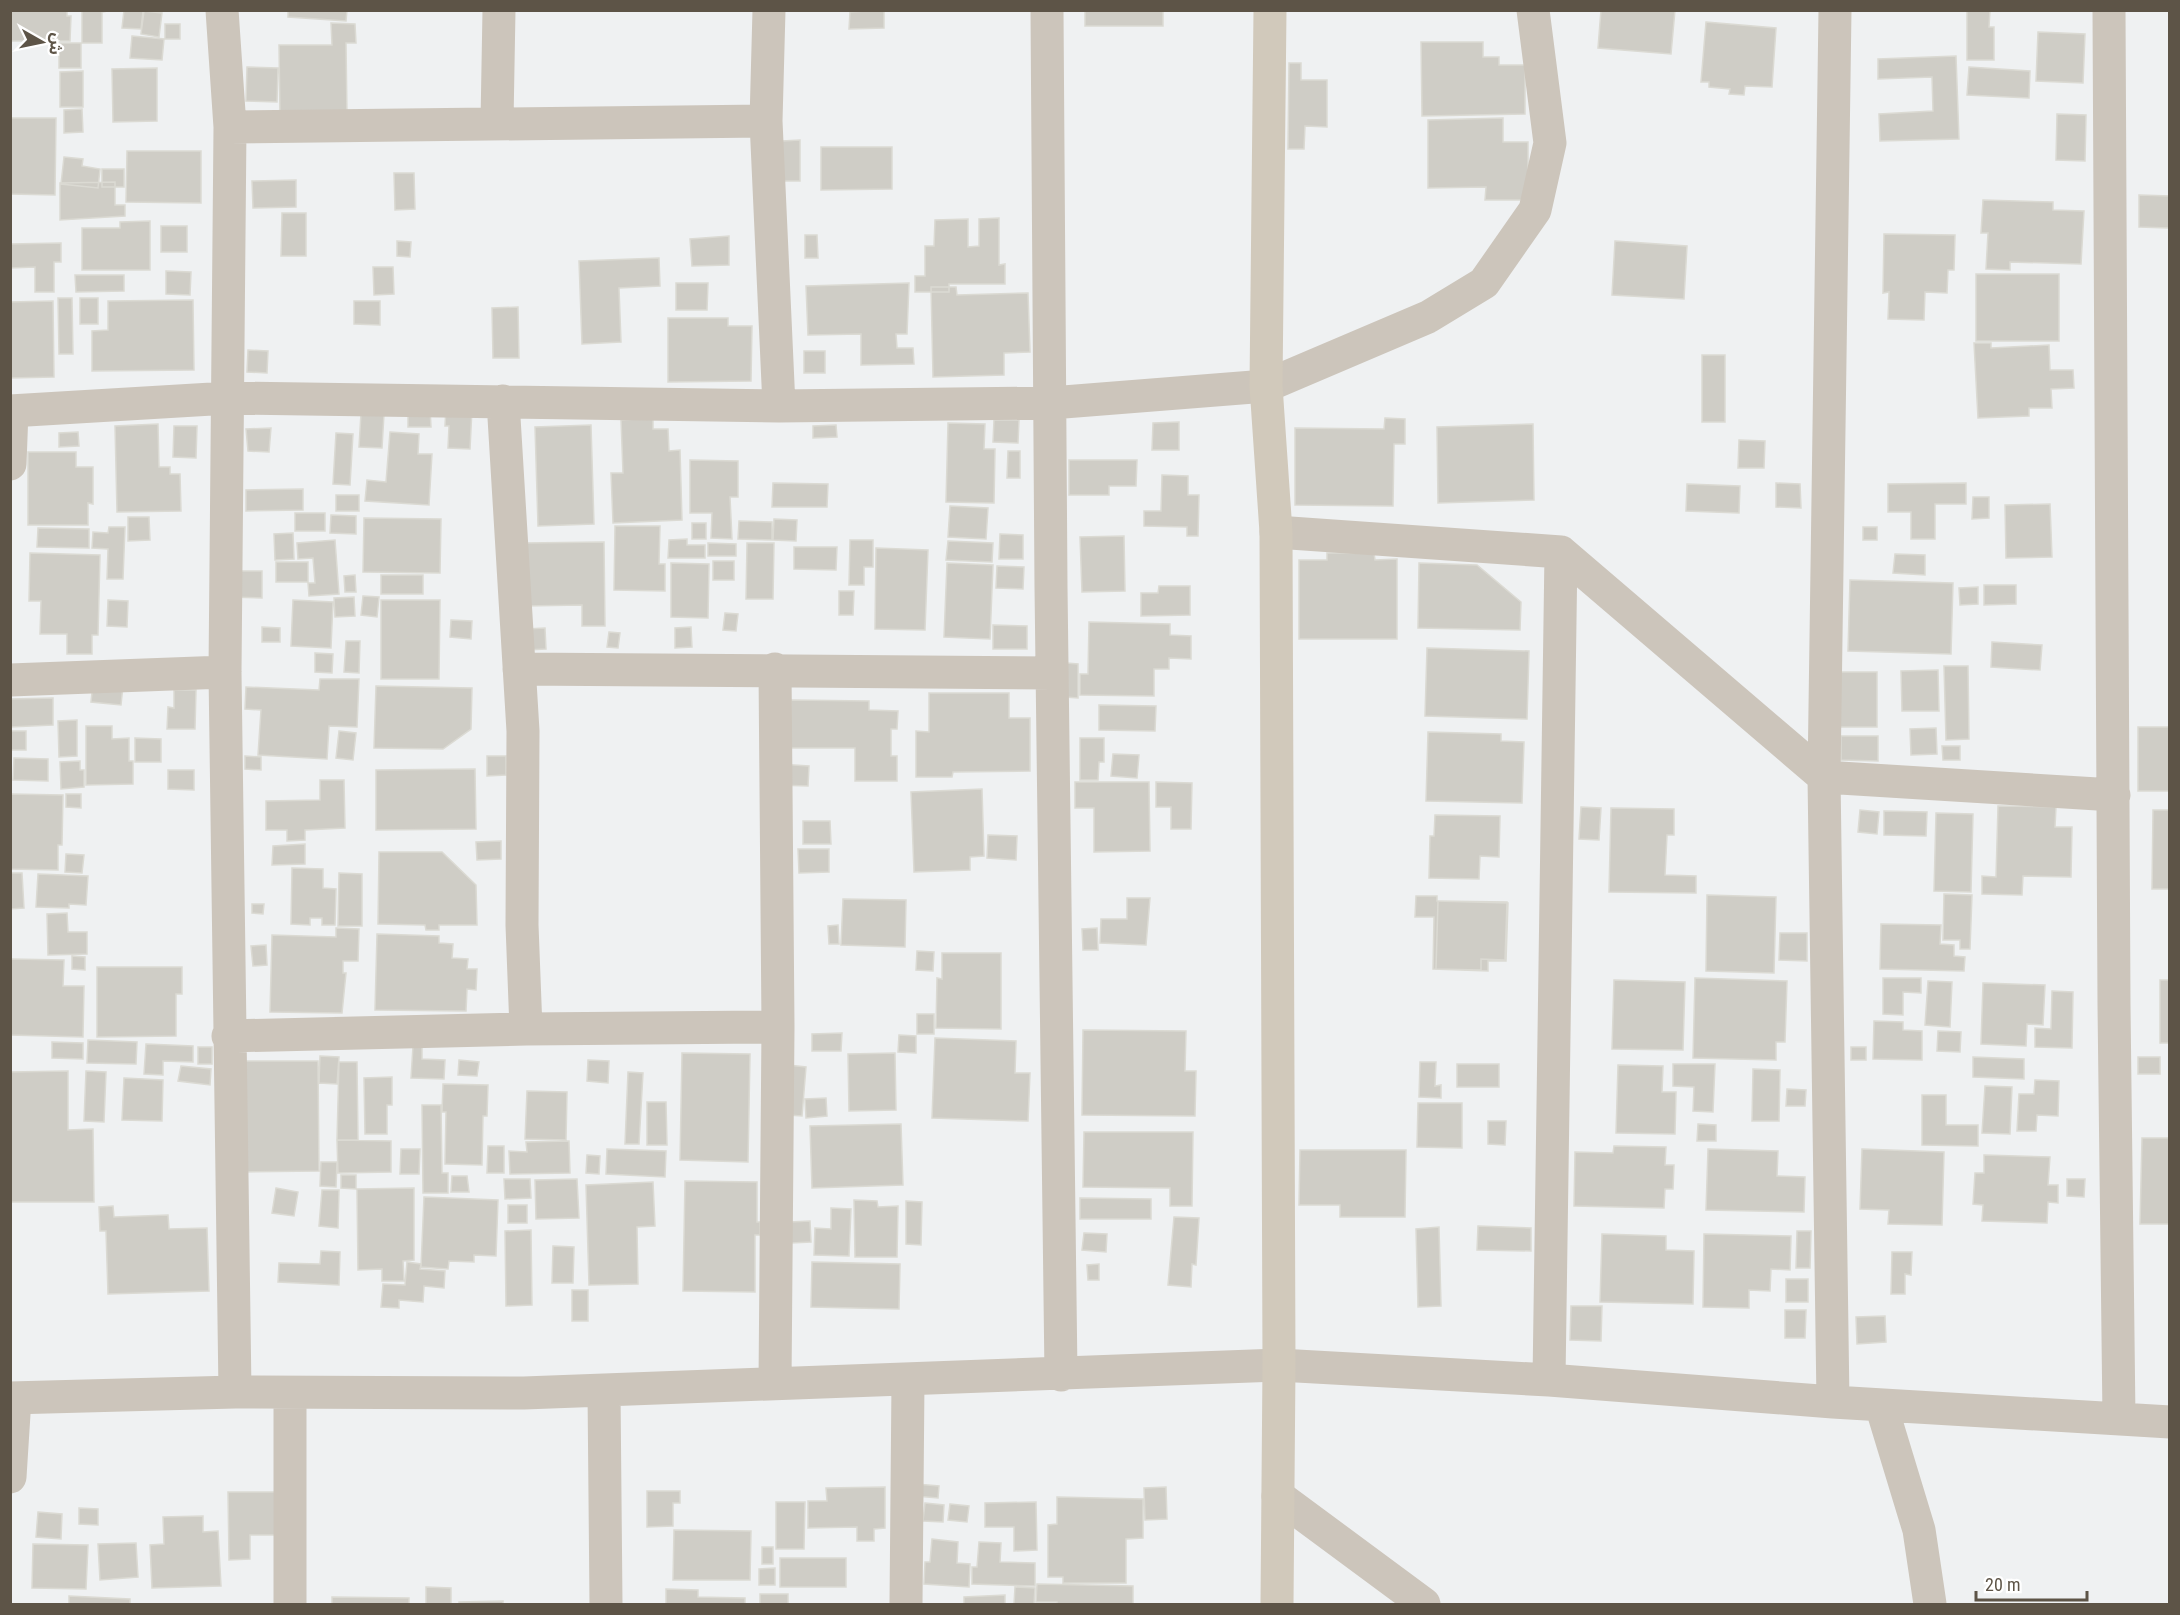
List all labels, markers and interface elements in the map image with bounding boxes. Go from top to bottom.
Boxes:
north arrow [12,12,72,72]
text: ش [45,32,67,57]
scale bar [1976,1564,2087,1602]
text: 20 m [1985,1574,2020,1595]

